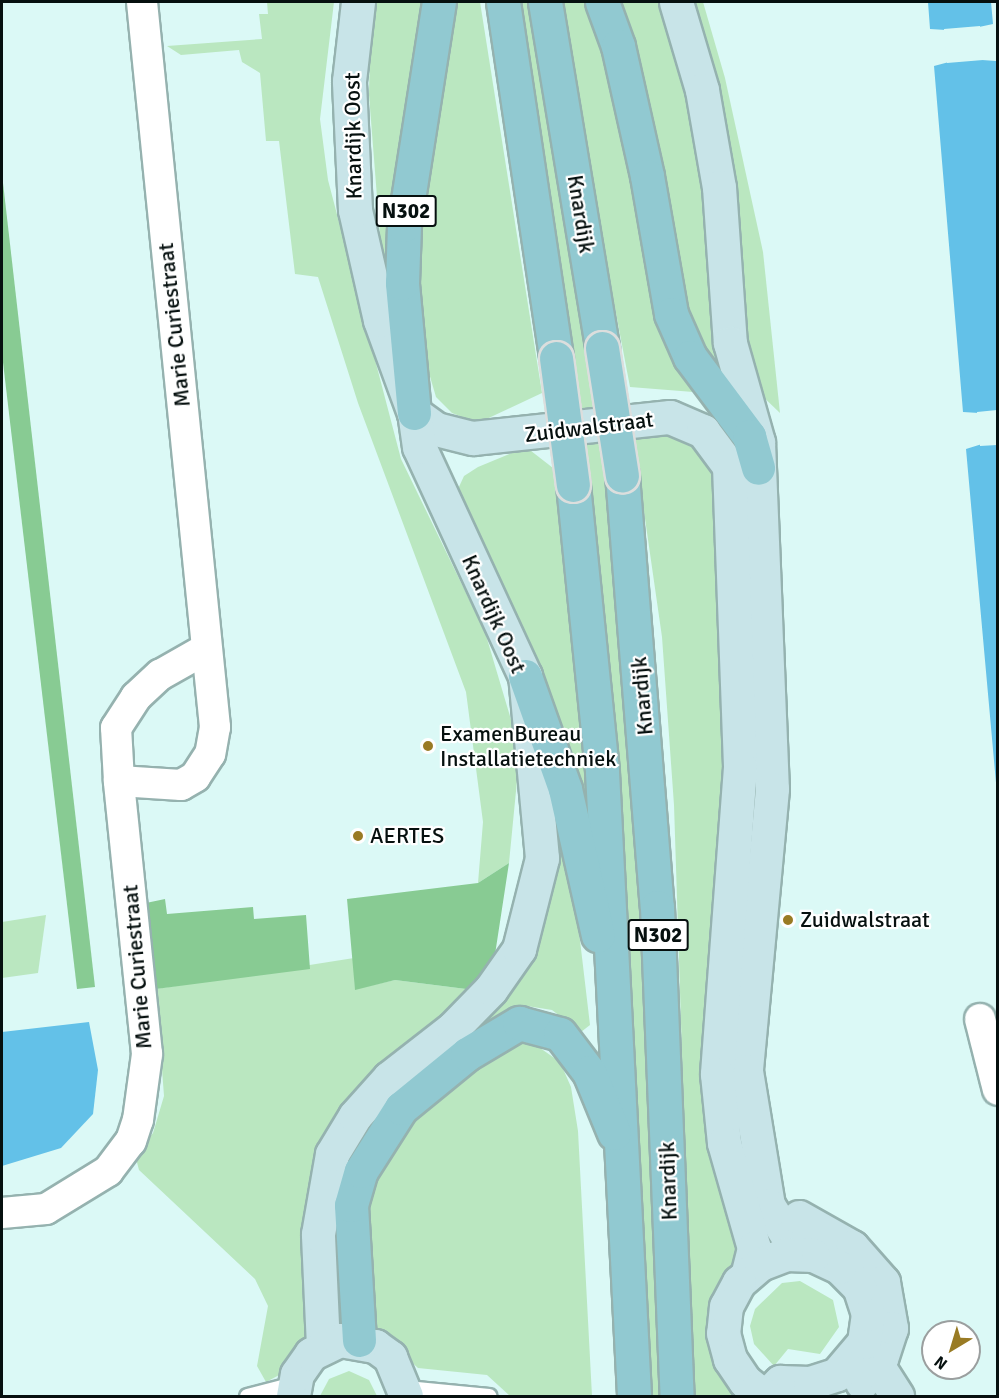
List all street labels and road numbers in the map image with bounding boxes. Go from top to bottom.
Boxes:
street label: Knardijk Oost [339,72,367,200]
street label: Knardijk [562,173,600,255]
road number: N302 [374,193,438,229]
street label: Marie Curiestraat [152,242,196,408]
street label: Zuidwalstraat [523,406,655,448]
street label: Knardijk Oost [456,551,532,677]
street label: Knardijk [625,656,659,736]
street label: Marie Curiestraat [117,884,157,1050]
road number: N302 [626,917,690,953]
street label: Knardijk [653,1141,683,1221]

